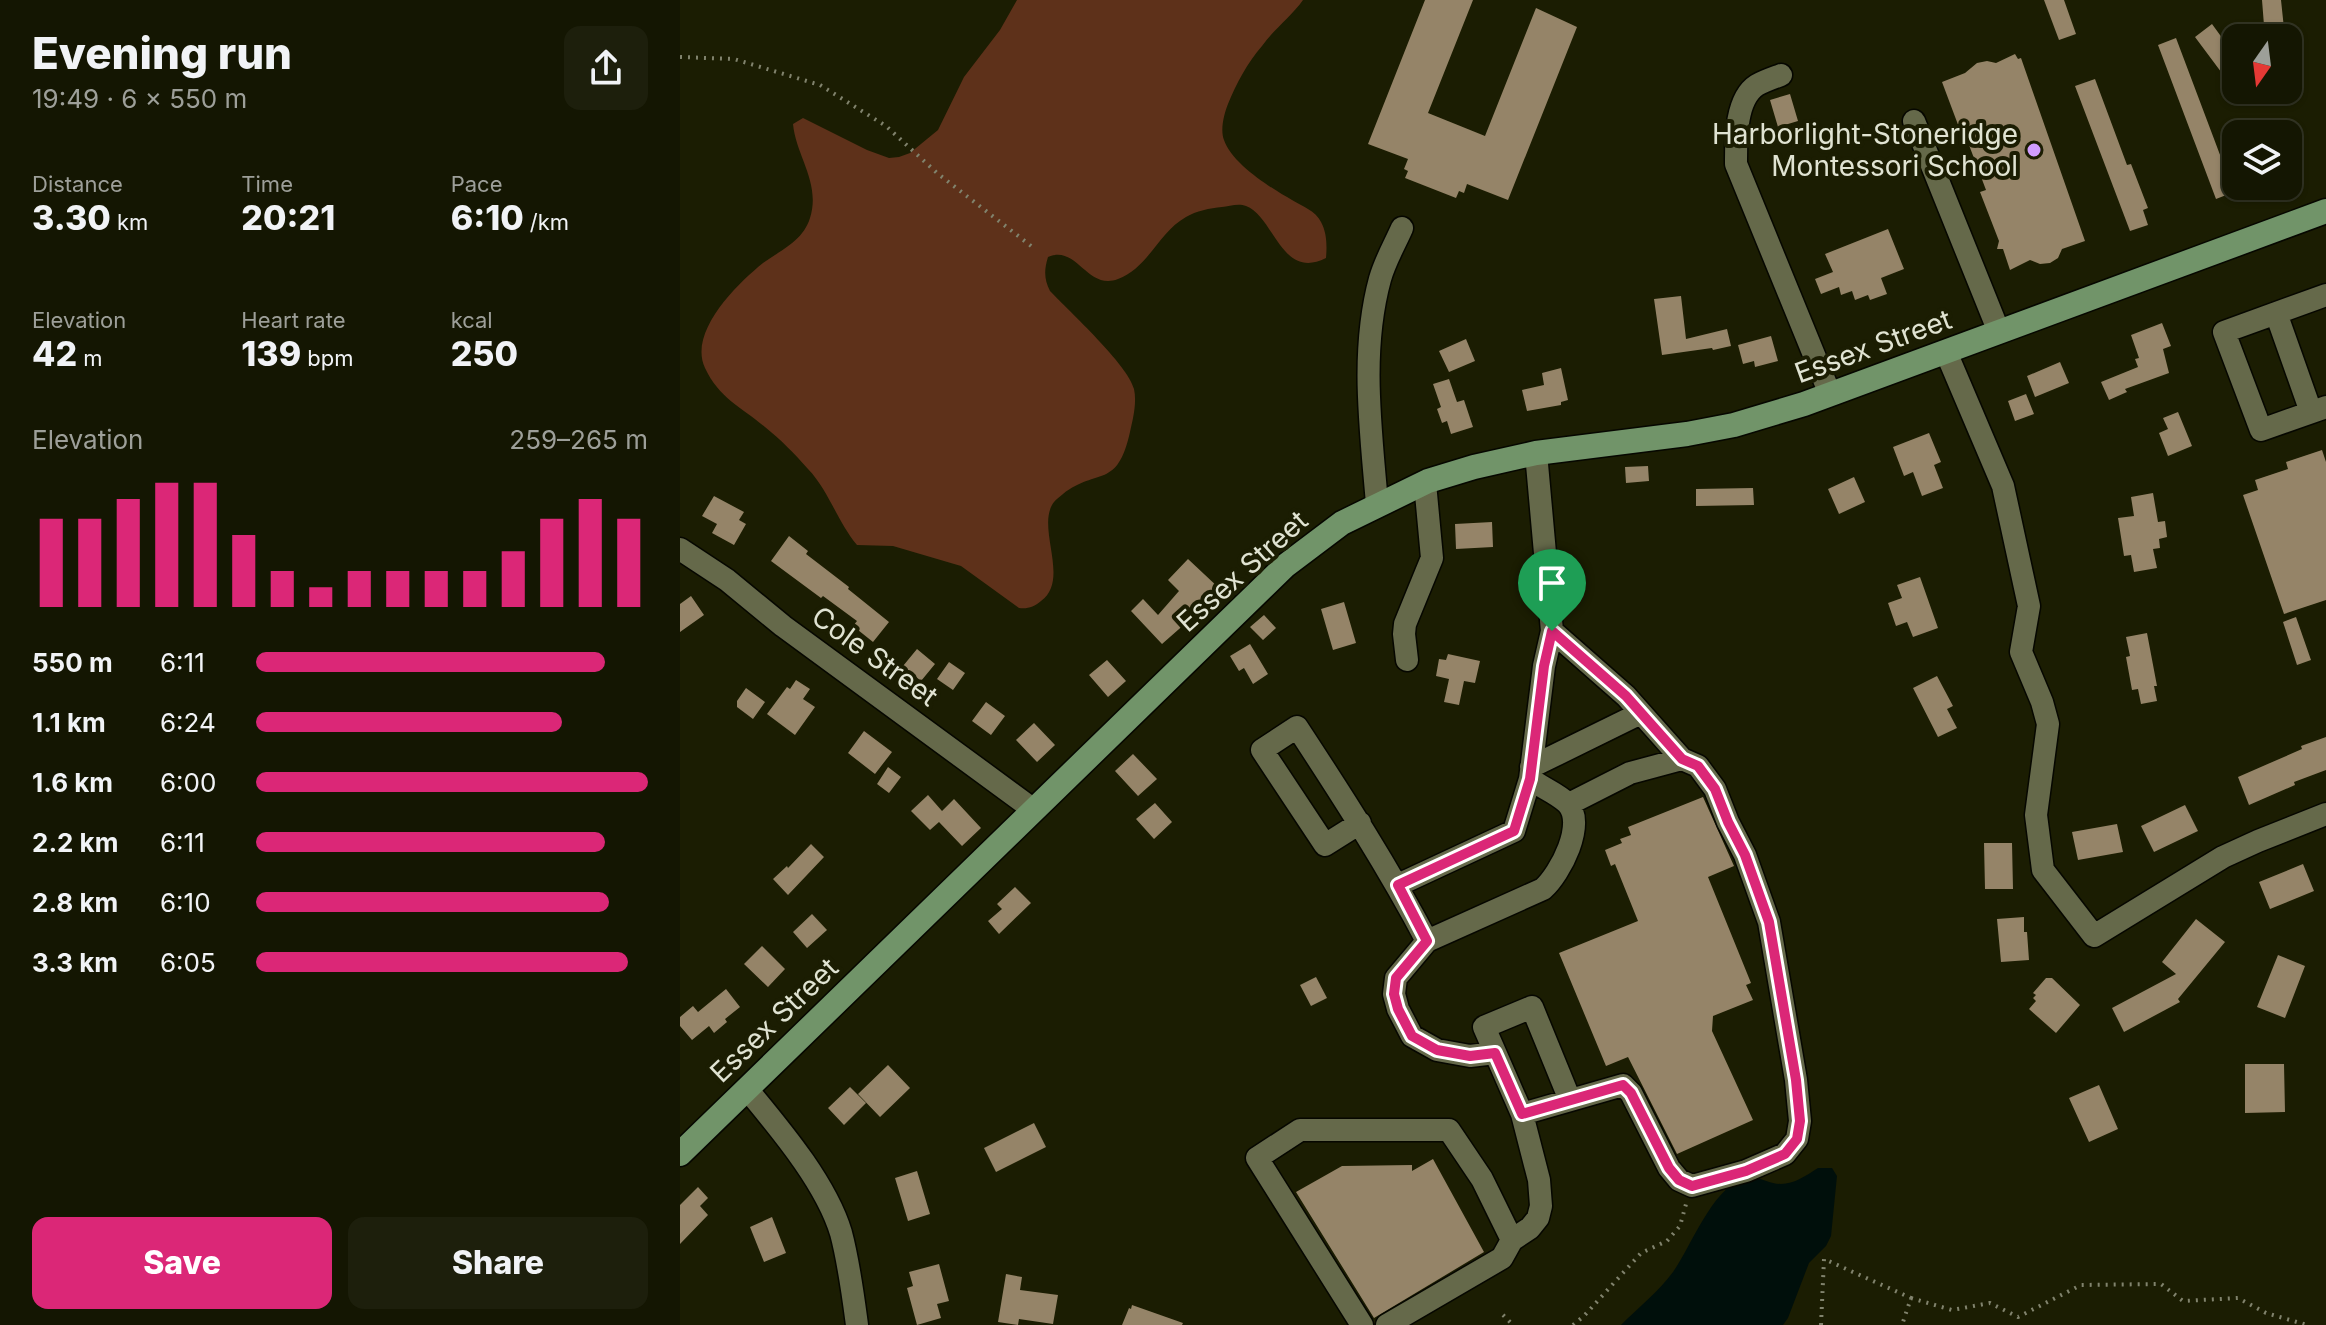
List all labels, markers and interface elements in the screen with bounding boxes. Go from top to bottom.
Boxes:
north arrow [2222,24,2302,104]
map controls [2222,24,2302,200]
text: Evening run [32,26,292,80]
button: share [564,26,648,110]
text: 19:49 · 6 × 550 m [32,83,247,114]
place label: Harborlight-Stoneridge Montessori School [1712,117,2018,183]
button: layers [2222,120,2302,200]
marker: Harborlight-Stoneridge Montessori School [2025,141,2043,159]
text: Distance [32,171,123,197]
text: Time [241,171,293,197]
text: Pace [451,171,502,197]
text: 3.30 [32,197,111,238]
text: 20:21 [241,197,335,238]
text: 6:10 [451,197,524,238]
text: km [111,209,148,235]
text: /km [524,209,569,235]
street label: Essex Street [1790,302,1956,390]
text: Elevation [32,307,126,333]
text: Heart rate [241,307,346,333]
text: kcal [451,307,493,333]
text: 42 [32,333,77,374]
text: 139 [241,333,301,374]
text: 250 [451,333,518,374]
text: m [77,345,103,371]
text: bpm [301,345,354,371]
text: Elevation [32,424,143,455]
text: 259–265 m [509,424,648,455]
street label: Essex Street [1170,503,1314,639]
pin [1518,549,1586,631]
icon: arrive [1530,561,1574,605]
street label: Cole Street [805,599,945,713]
text: 550 m [32,647,113,678]
text: 6:11 [160,647,205,678]
text: 1.1 km [32,707,106,738]
text: 6:24 [160,707,216,738]
text: 1.6 km [32,767,113,798]
text: 6:00 [160,767,216,798]
text: 2.2 km [32,827,118,858]
text: 6:11 [160,827,205,858]
text: 2.8 km [32,887,118,918]
text: 6:10 [160,887,211,918]
text: 3.3 km [32,947,118,978]
text: 6:05 [160,947,216,978]
street label: Essex Street [703,951,845,1089]
button: Save [32,1217,332,1309]
button: Share [348,1217,648,1309]

